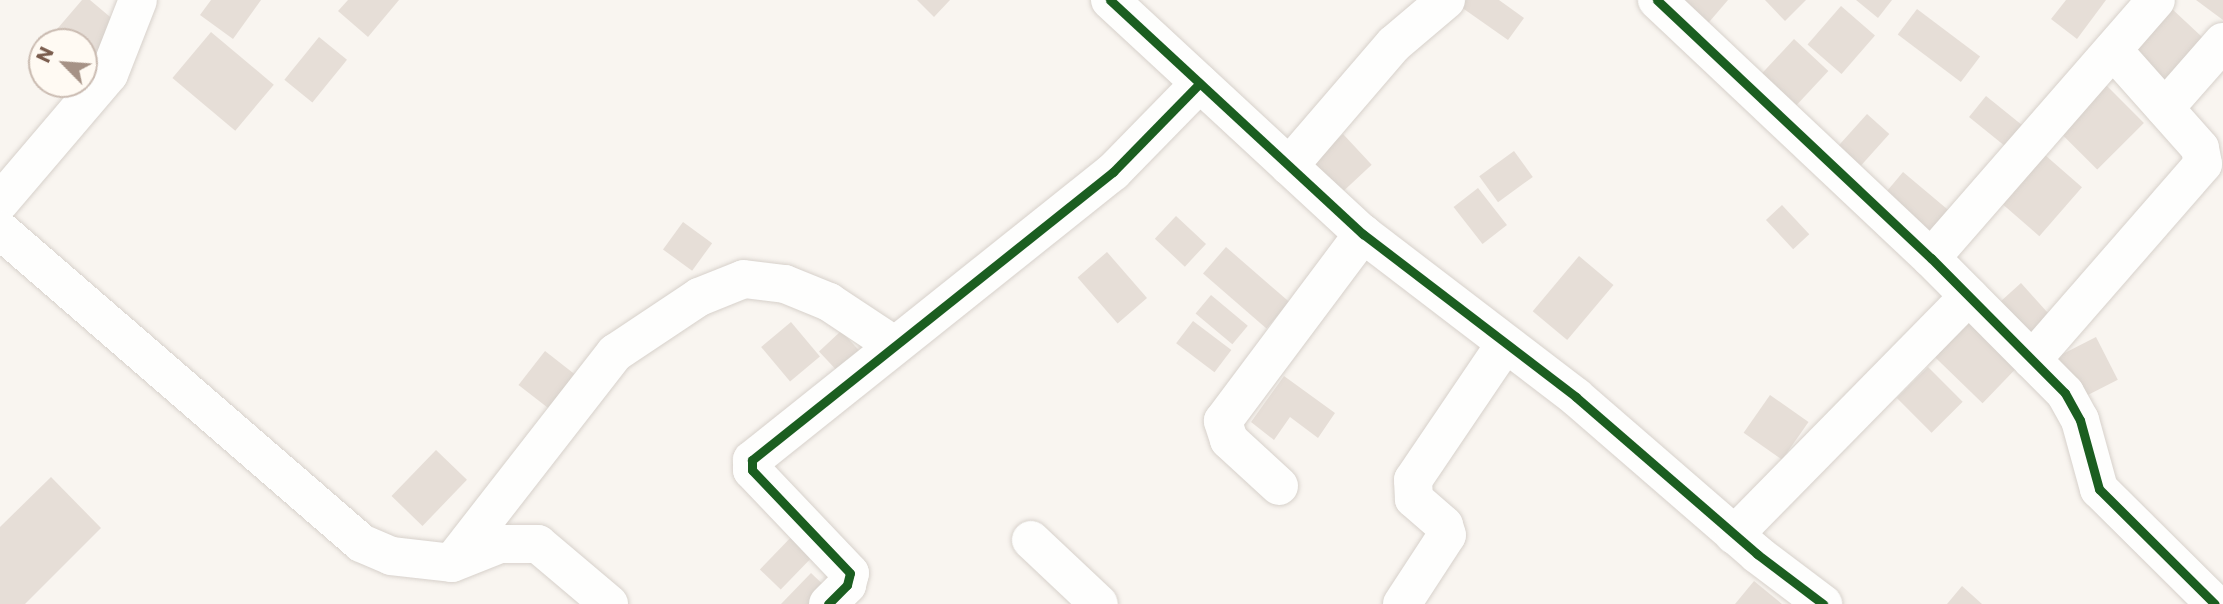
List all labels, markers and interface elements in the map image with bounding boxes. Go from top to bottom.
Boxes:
north arrow [28,28,98,98]
text: N [30,43,61,67]

